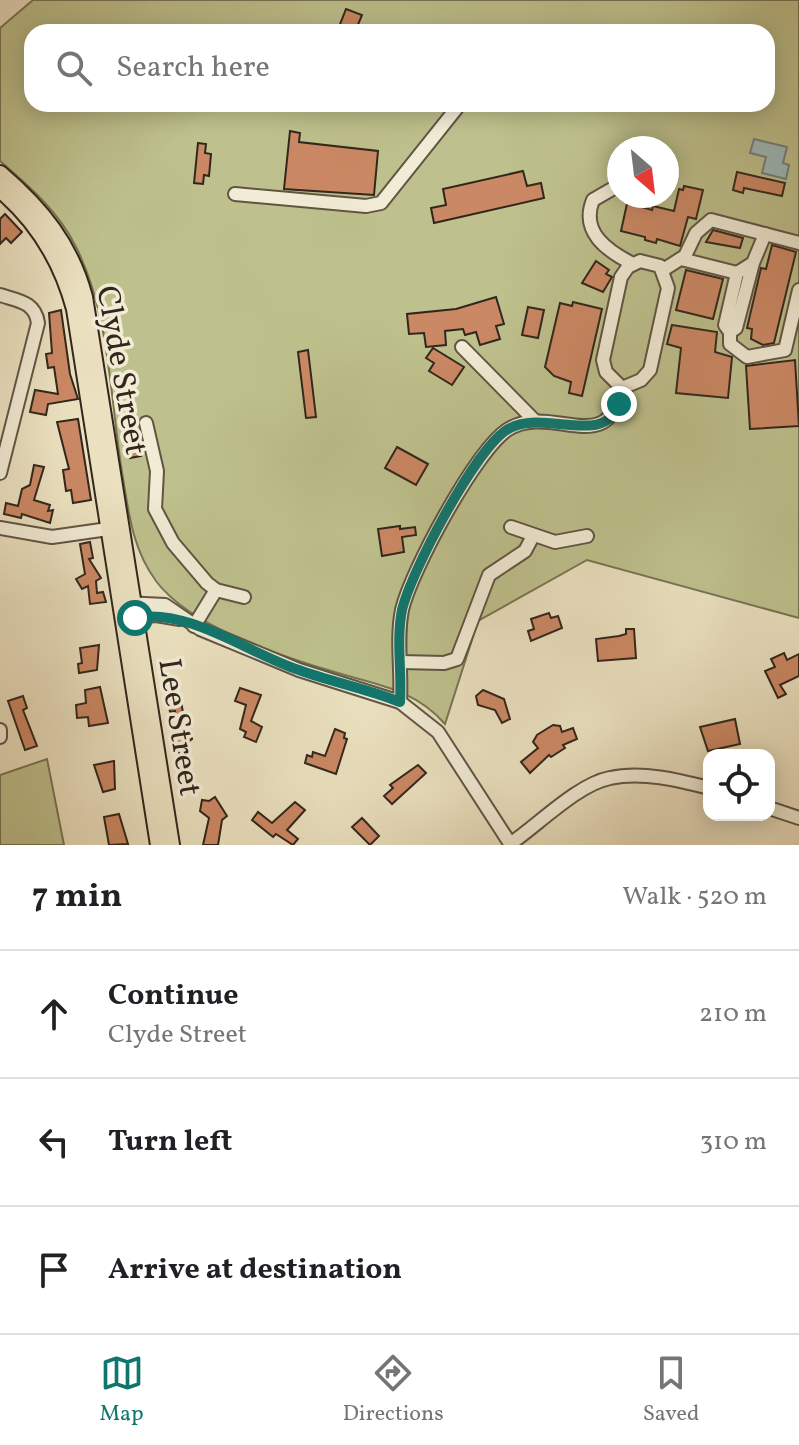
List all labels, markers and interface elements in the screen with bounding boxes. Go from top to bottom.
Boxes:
search box [24,24,775,112]
icon: search [52,46,96,90]
text: Search here [116,47,270,89]
north arrow [607,136,679,208]
street label: Clyde Street [84,283,157,459]
route end [601,386,637,422]
route start [117,600,153,636]
street label: Lee Street [145,656,211,799]
map controls [703,749,775,821]
button: locate [703,749,775,821]
text: 7 min [32,874,122,921]
text: Walk · 520 m [622,879,767,915]
text: Continue [108,975,239,1017]
icon: ahead [32,992,76,1036]
text: 210 m [699,996,767,1032]
text: Clyde Street [108,1017,247,1053]
icon: left [32,1120,76,1164]
text: Turn left [108,1121,232,1163]
text: 310 m [700,1124,767,1160]
icon: arrive [32,1248,76,1292]
text: Arrive at destination [108,1249,402,1291]
tab: Map [100,1351,144,1430]
tab: Directions [343,1351,444,1430]
tab: Saved [643,1351,699,1430]

